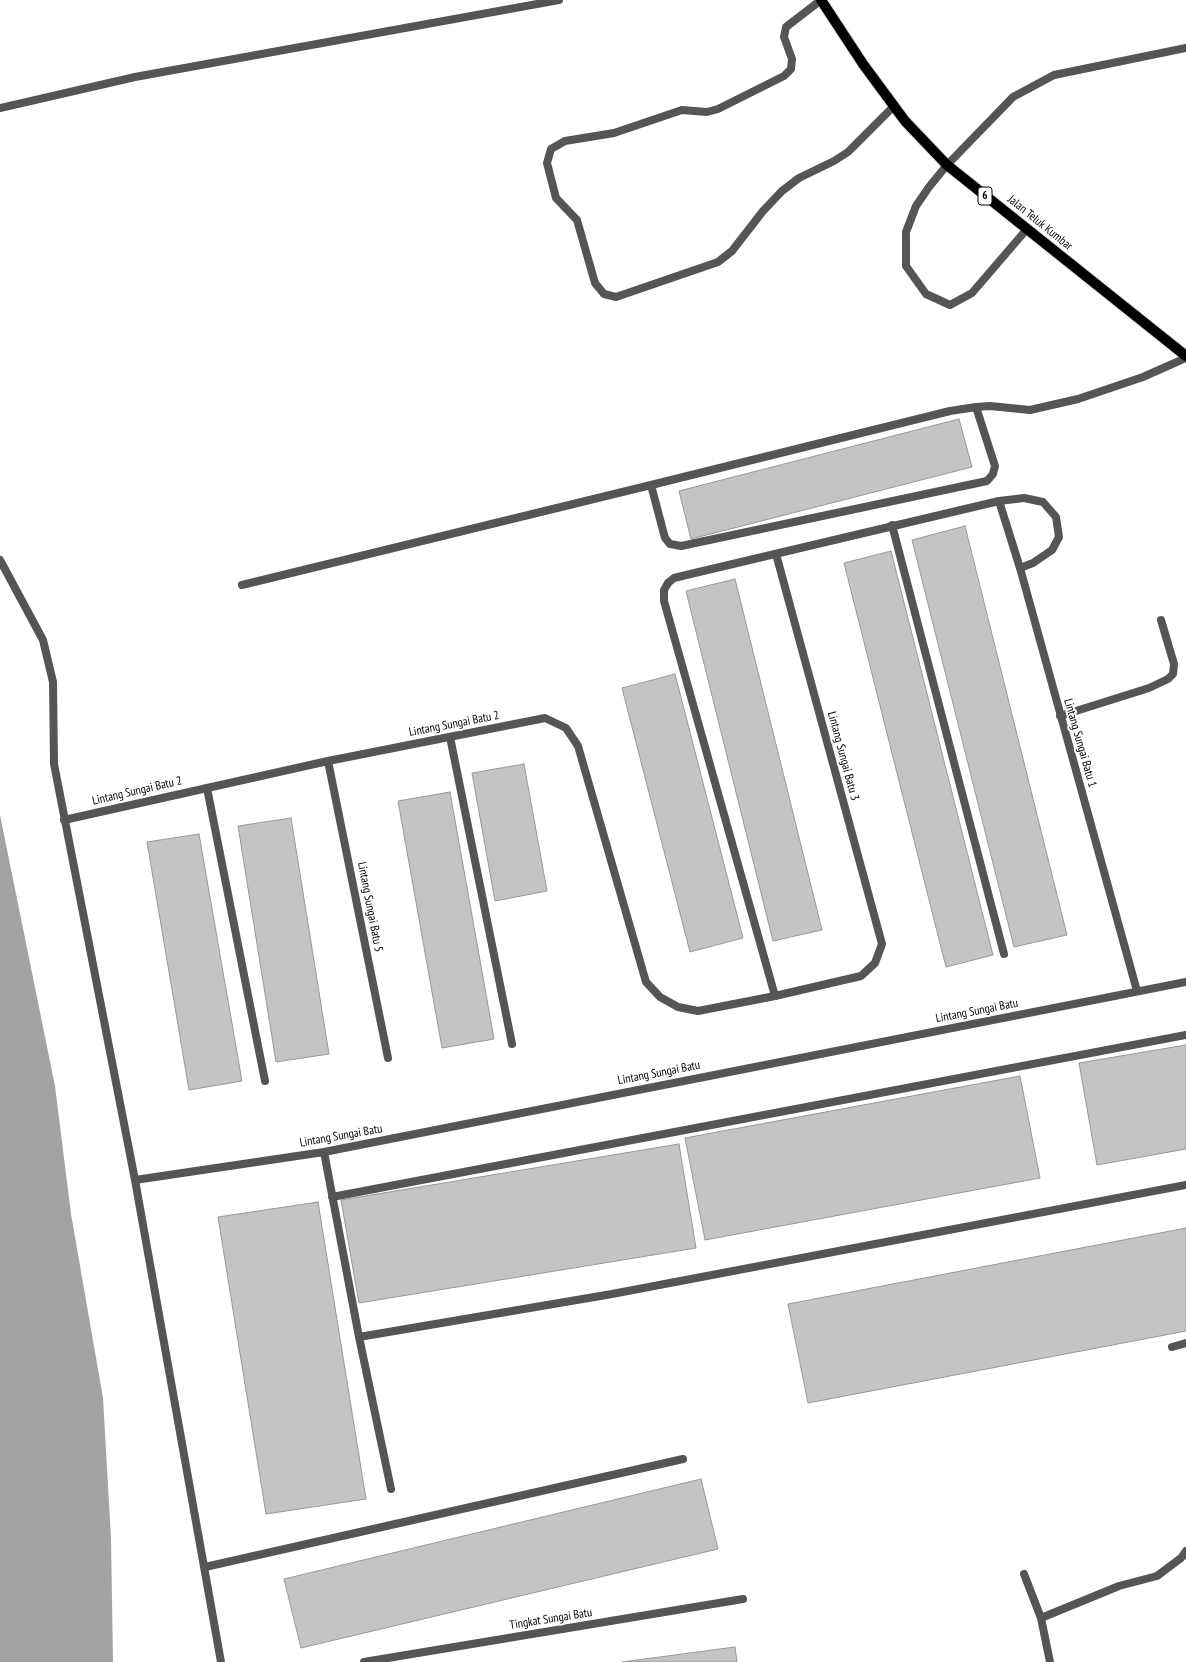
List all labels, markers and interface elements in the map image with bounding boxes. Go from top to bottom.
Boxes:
road number: 6 [978,187,992,205]
street label: Jalan Teluk Kumbar [1005,192,1075,254]
street label: Lintang Sungai Batu 1 [1060,697,1100,789]
street label: Lintang Sungai Batu 2 [408,708,500,740]
street label: Lintang Sungai Batu 3 [824,710,862,802]
street label: Lintang Sungai Batu 2 [91,774,183,808]
street label: Lintang Sungai Batu 5 [354,861,386,953]
street label: Lintang Sungai Batu [935,996,1019,1026]
street label: Lintang Sungai Batu [617,1058,701,1088]
street label: Lintang Sungai Batu [299,1122,383,1150]
street label: Tingkat Sungai Batu [509,1605,593,1633]

